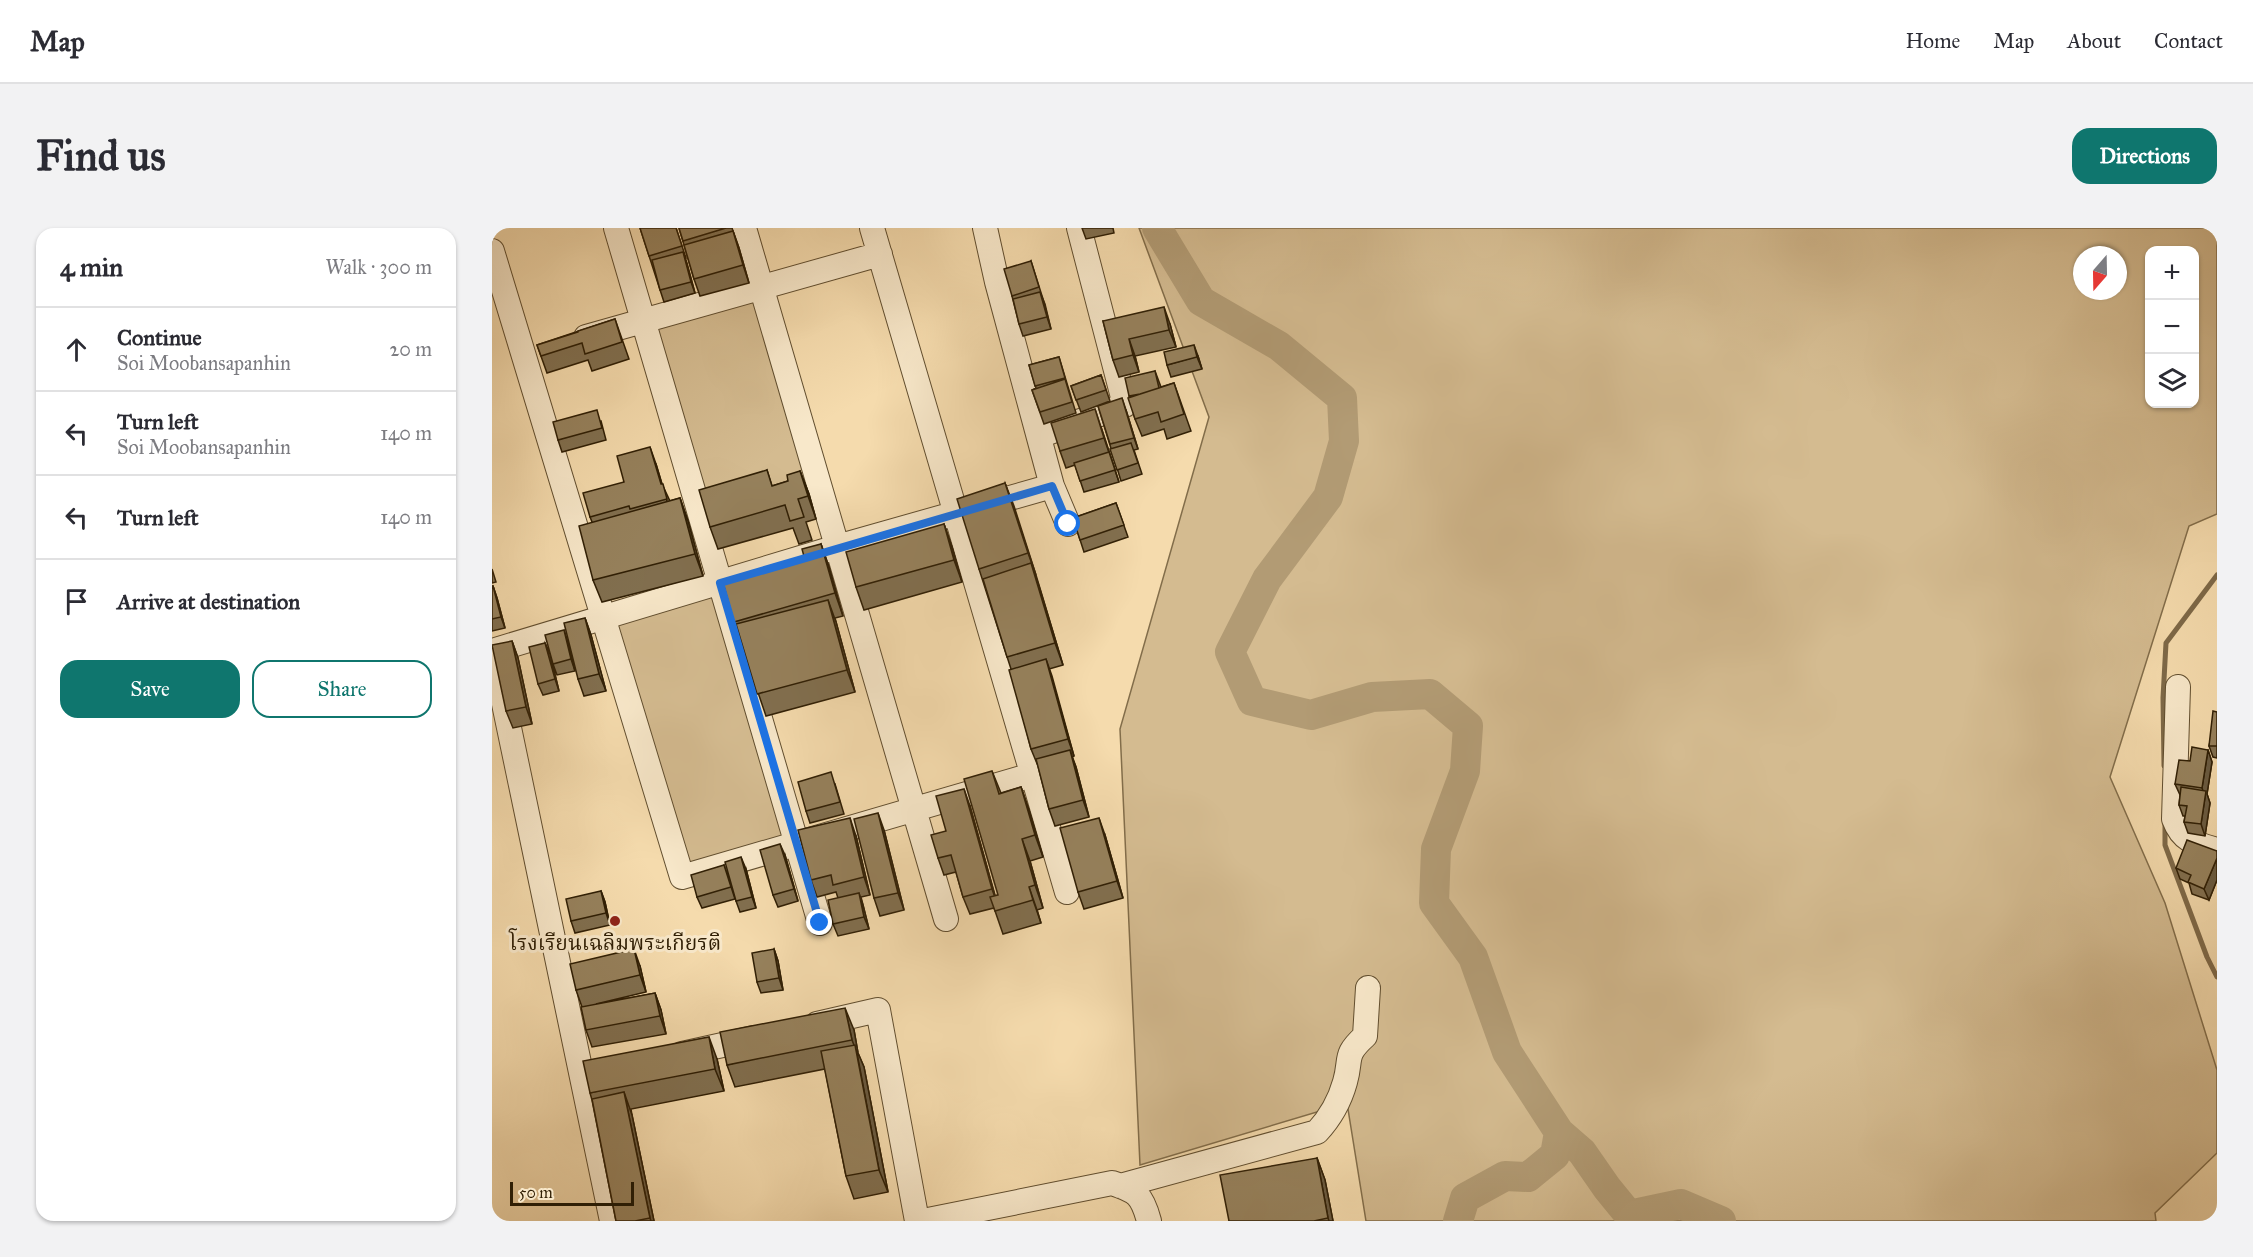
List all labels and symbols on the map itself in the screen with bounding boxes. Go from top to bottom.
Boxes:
north arrow [2073,246,2127,300]
route start [1054,510,1080,536]
route end [806,909,832,935]
marker: โรงเรียนเฉลิมพระเกียรติ [608,914,622,928]
place label: โรงเรียนเฉลิมพระเกียรติ [508,928,721,956]
scale bar [510,1179,634,1206]

